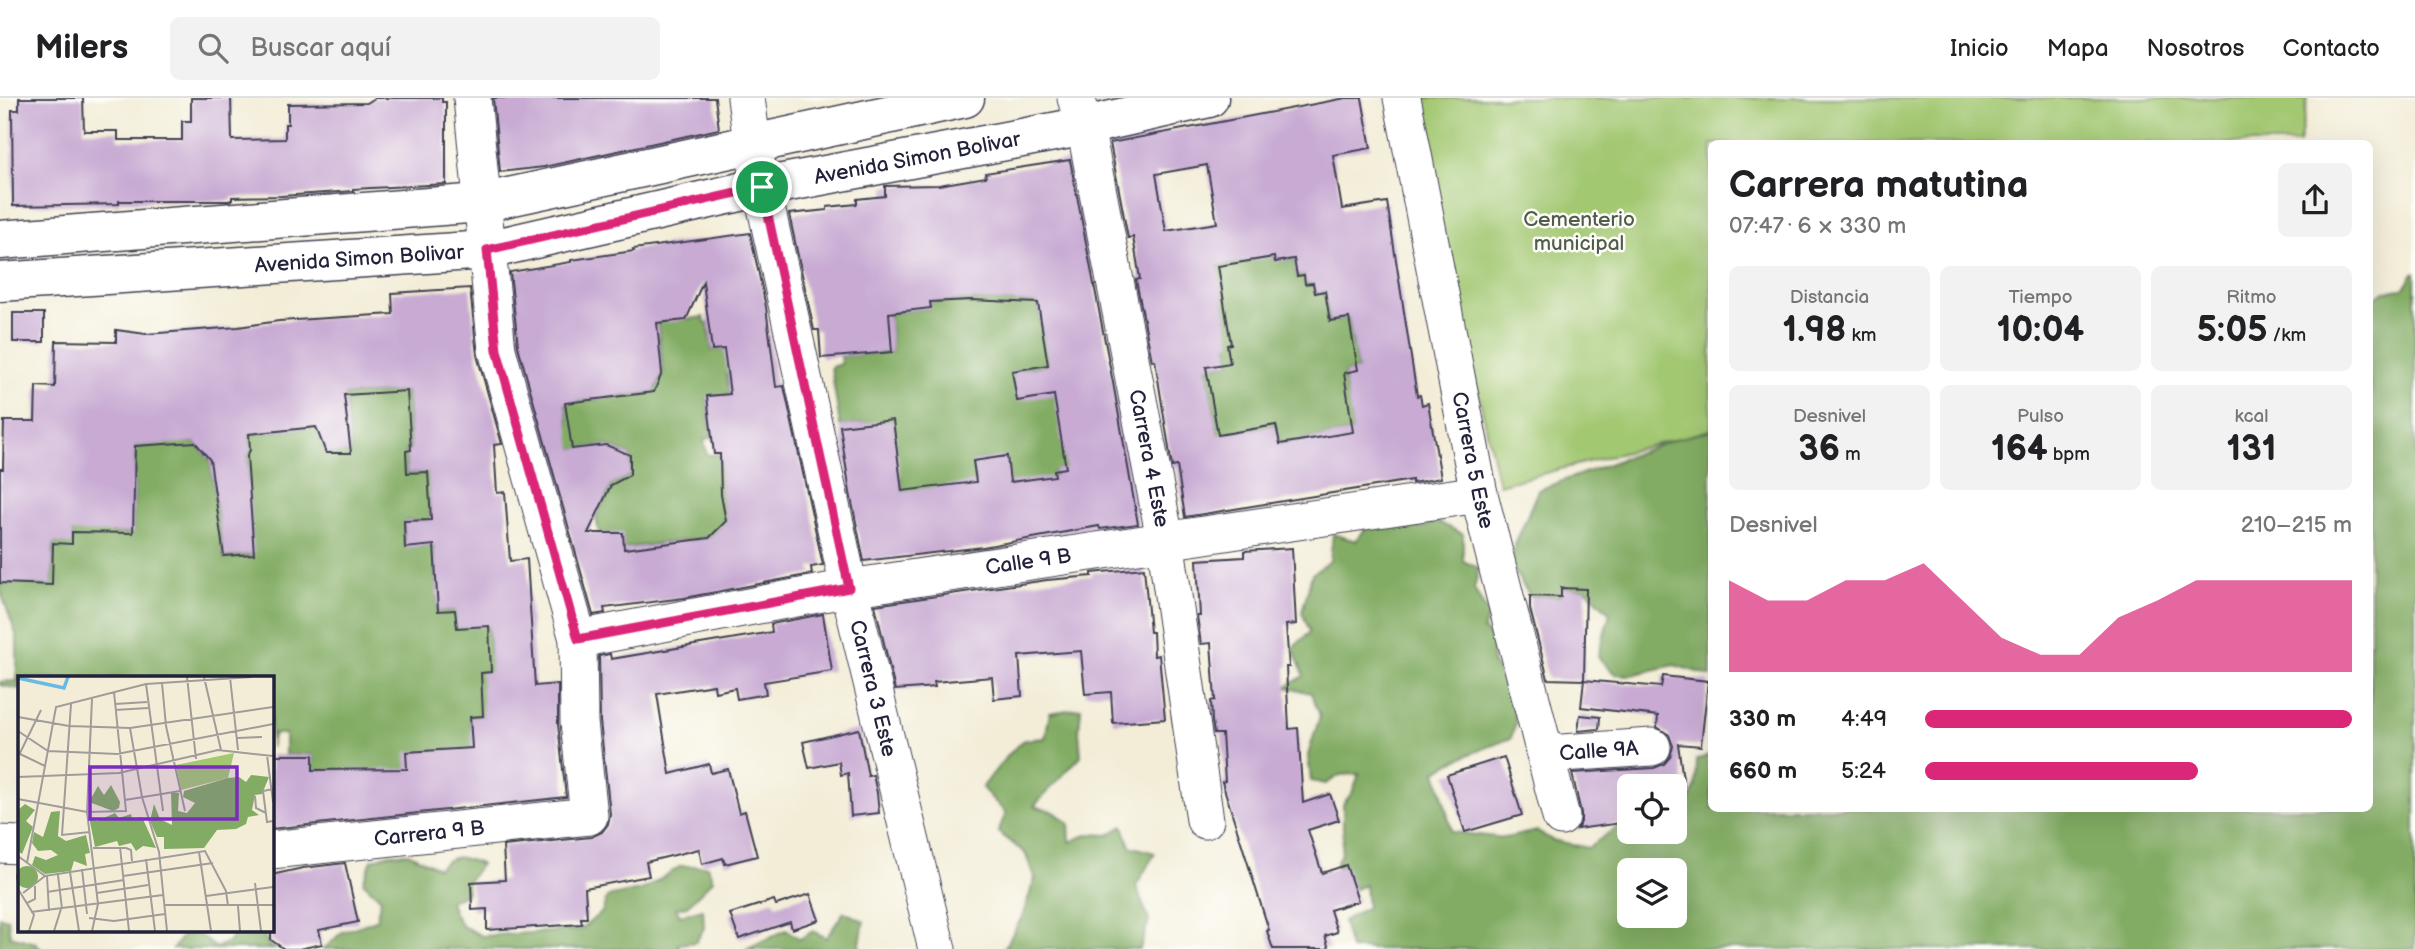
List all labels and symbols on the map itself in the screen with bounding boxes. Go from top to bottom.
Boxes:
street label: Avenida Simon Bolivar [812,126,1023,190]
pin [732,157,792,217]
park label: Cementerio municipal [1523,207,1635,256]
street label: Avenida Simon Bolivar [254,240,465,278]
street label: Carrera 4 Este [1123,388,1174,530]
street label: Carrera 5 Este [1446,390,1499,531]
street label: Calle 9 B [984,543,1073,580]
street label: Carrera 3 Este [844,617,902,759]
inset map [18,676,273,932]
street label: Calle 9A [1559,736,1639,766]
street label: Carrera 9 B [373,815,486,852]

